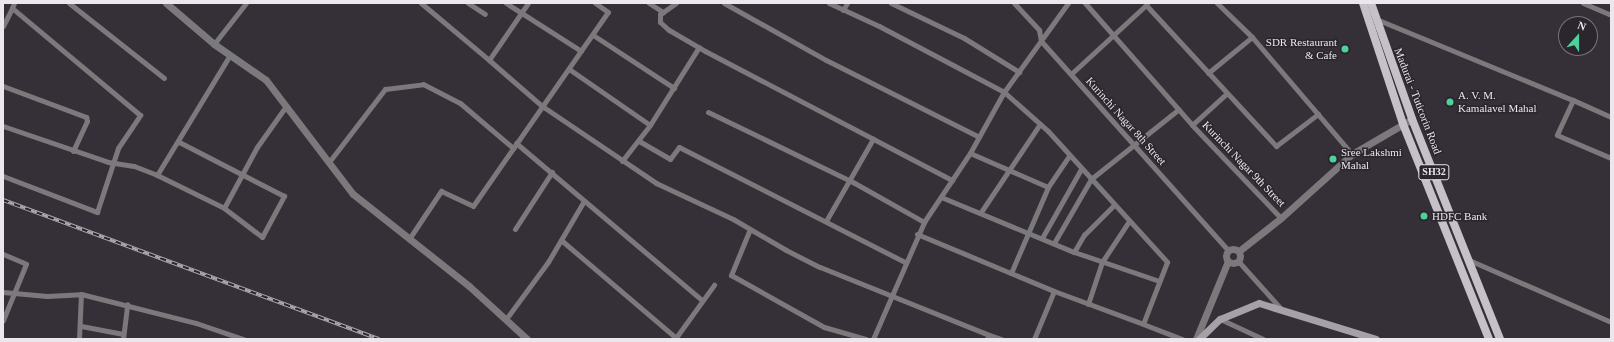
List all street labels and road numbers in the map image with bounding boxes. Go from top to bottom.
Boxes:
street label: Madurai - Tuticorin Road [1392,46,1444,156]
street label: Kurinchi Nagar 8th Street [1083,74,1169,168]
street label: Kurinchi Nagar 9th Street [1200,118,1288,210]
road number: SH32 [1418,164,1450,180]

